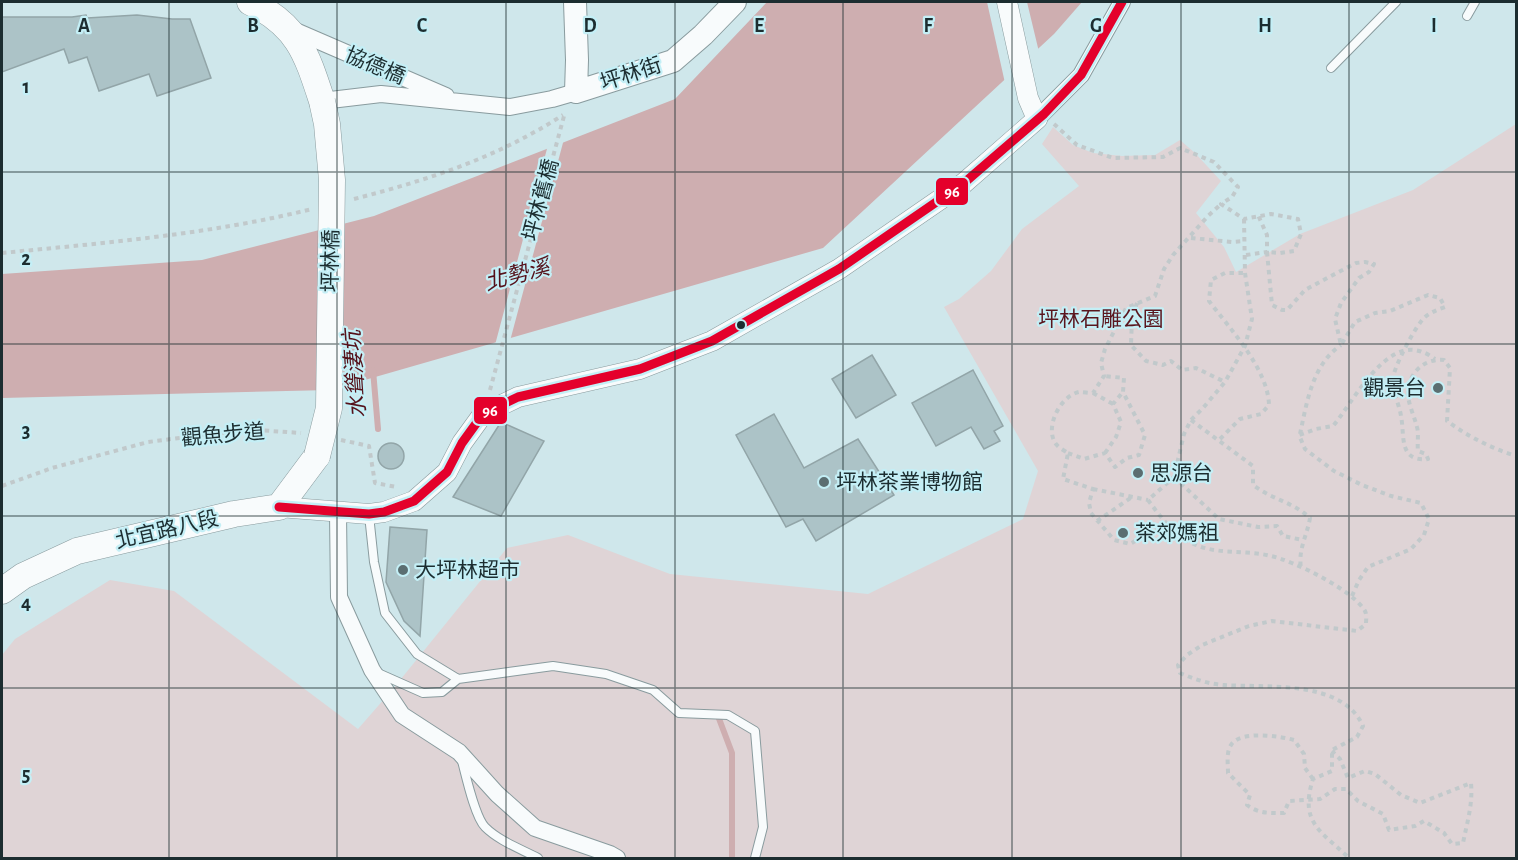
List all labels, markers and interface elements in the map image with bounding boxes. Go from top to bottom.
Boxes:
text: A [78,16,90,36]
text: B [247,16,259,36]
text: C [417,16,428,36]
text: D [583,16,597,36]
text: E [754,16,764,36]
text: F [923,16,933,36]
text: G [1090,16,1102,36]
text: H [1258,16,1272,36]
text: I [1431,16,1437,36]
street label: 協德橋 [342,43,408,88]
street label: 坪林街 [597,53,664,94]
text: 1 [22,77,30,97]
street label: 坪林舊橋 [519,156,562,243]
line badge: 96 [935,177,969,206]
text: 96 [944,184,960,200]
street label: 坪林橋 [319,229,342,293]
text: 2 [21,249,31,269]
water label: 北勢溪 [482,254,555,294]
park label: 坪林石雕公園 [1038,308,1164,330]
unlabelled marker [735,319,747,331]
water label: 水聳淒坑 [340,326,369,419]
place label: 觀景台 [1363,377,1426,399]
marker: 觀景台 [1431,381,1445,395]
line badge: 96 [473,396,508,425]
text: 96 [482,403,498,419]
street label: 觀魚步道 [180,420,266,449]
text: 3 [22,421,30,441]
place label: 思源台 [1150,462,1213,484]
marker: 思源台 [1131,466,1145,480]
place label: 坪林茶業博物館 [836,470,983,493]
marker: 坪林茶業博物館 [817,475,831,489]
street label: 北宜路八段 [113,507,221,552]
place label: 茶郊媽祖 [1135,522,1219,544]
marker: 茶郊媽祖 [1116,526,1130,540]
place label: 大坪林超市 [415,559,520,581]
marker: 大坪林超市 [396,563,410,577]
text: 4 [21,593,31,613]
text: 5 [22,765,30,785]

